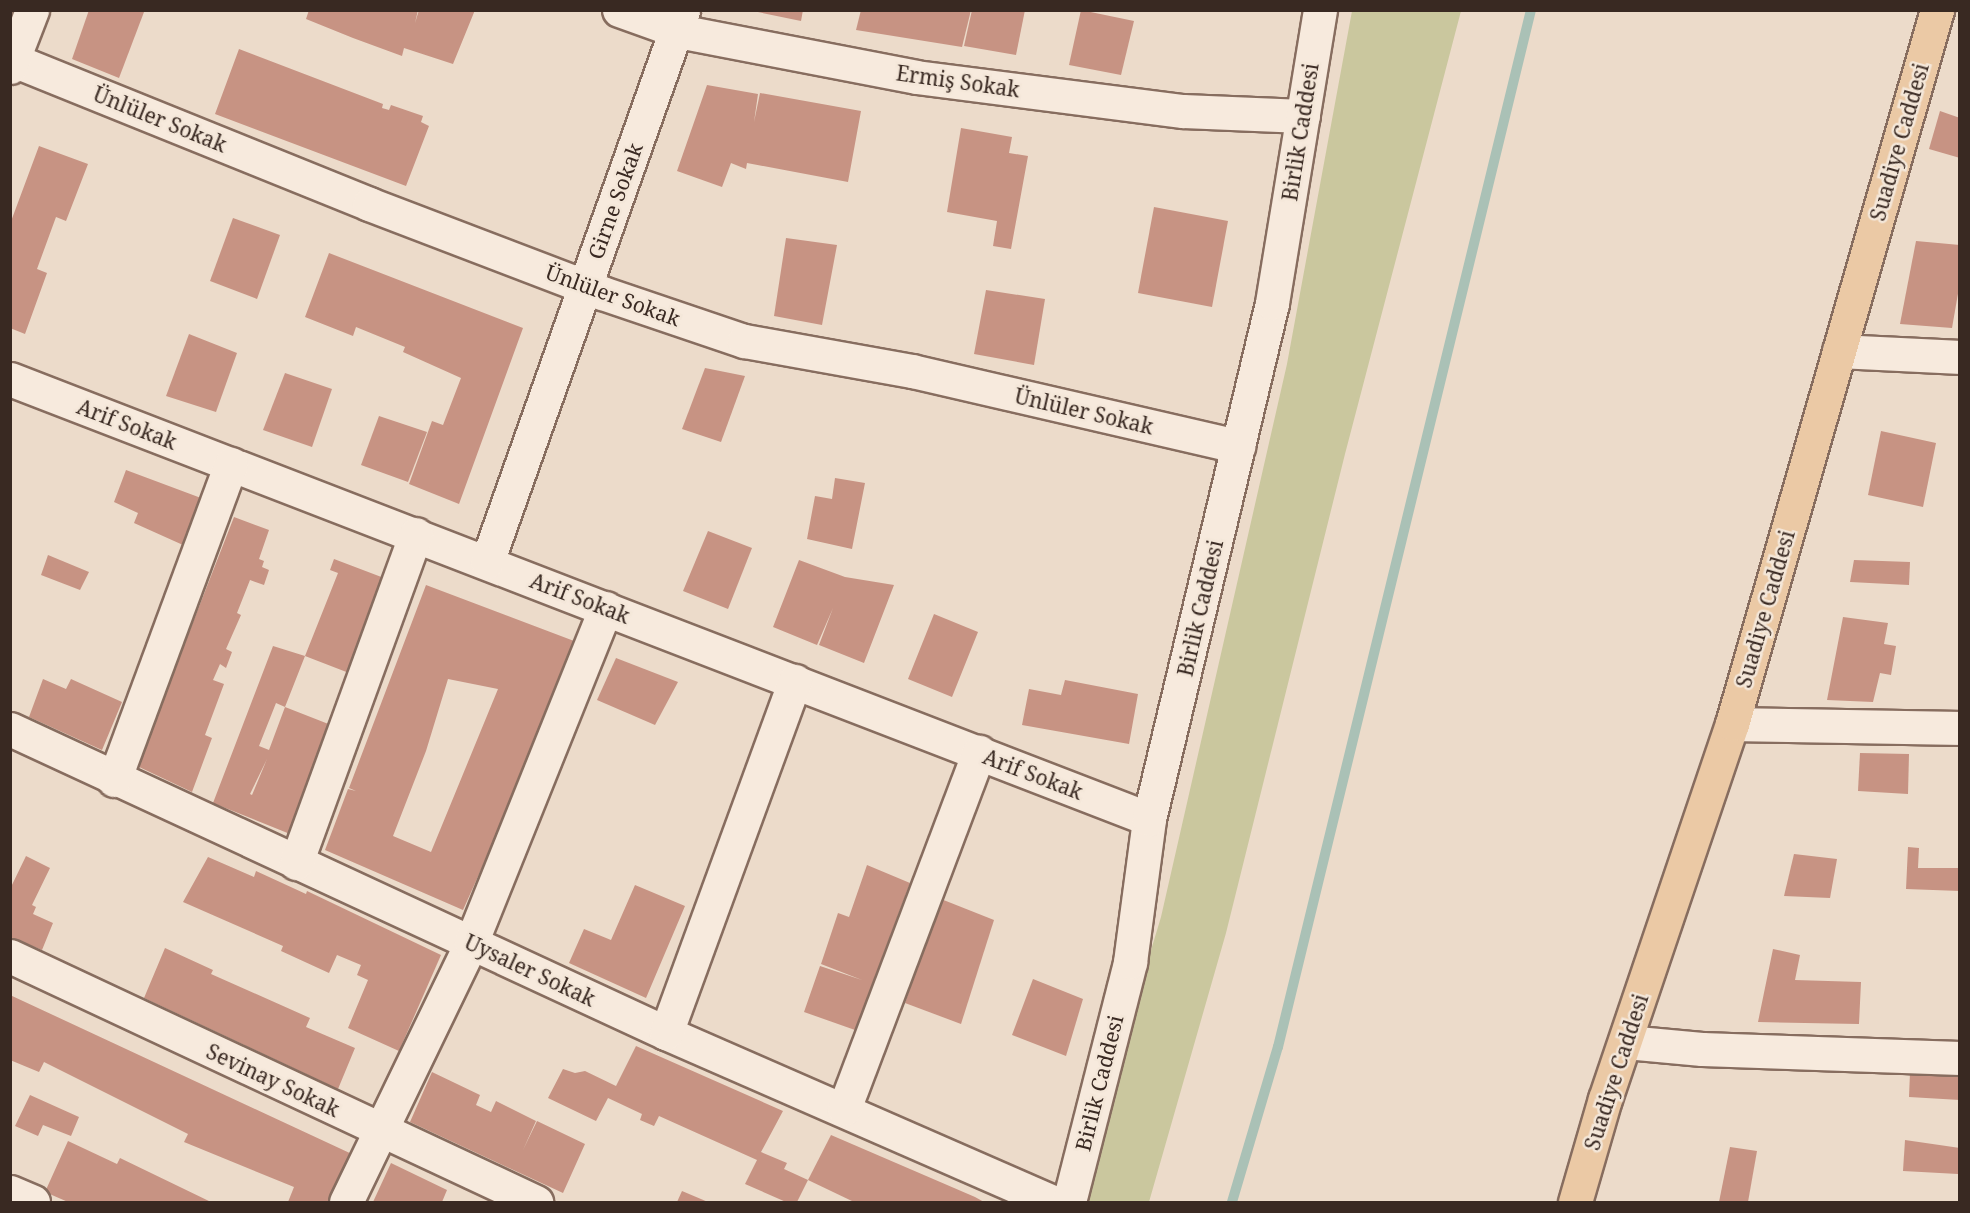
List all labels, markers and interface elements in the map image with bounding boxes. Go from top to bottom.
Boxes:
street label: Ermiş Sokak [895,60,1021,102]
street label: Suadiye Caddesi [1864,60,1934,224]
street label: Birlik Caddesi [1277,61,1323,203]
street label: Ünlüler Sokak [90,81,230,157]
street label: Girne Sokak [582,139,648,263]
street label: Ünlüler Sokak [542,259,684,331]
street label: Ünlüler Sokak [1012,383,1156,439]
street label: Arif Sokak [74,394,180,454]
street label: Suadiye Caddesi [1730,527,1800,691]
street label: Birlik Caddesi [1172,537,1228,679]
street label: Arif Sokak [527,568,633,628]
street label: Arif Sokak [980,744,1086,804]
street label: Uysaler Sokak [461,929,599,1011]
street label: Suadiye Caddesi [1579,991,1653,1153]
street label: Birlik Caddesi [1070,1012,1128,1154]
street label: Sevinay Sokak [203,1038,343,1122]

